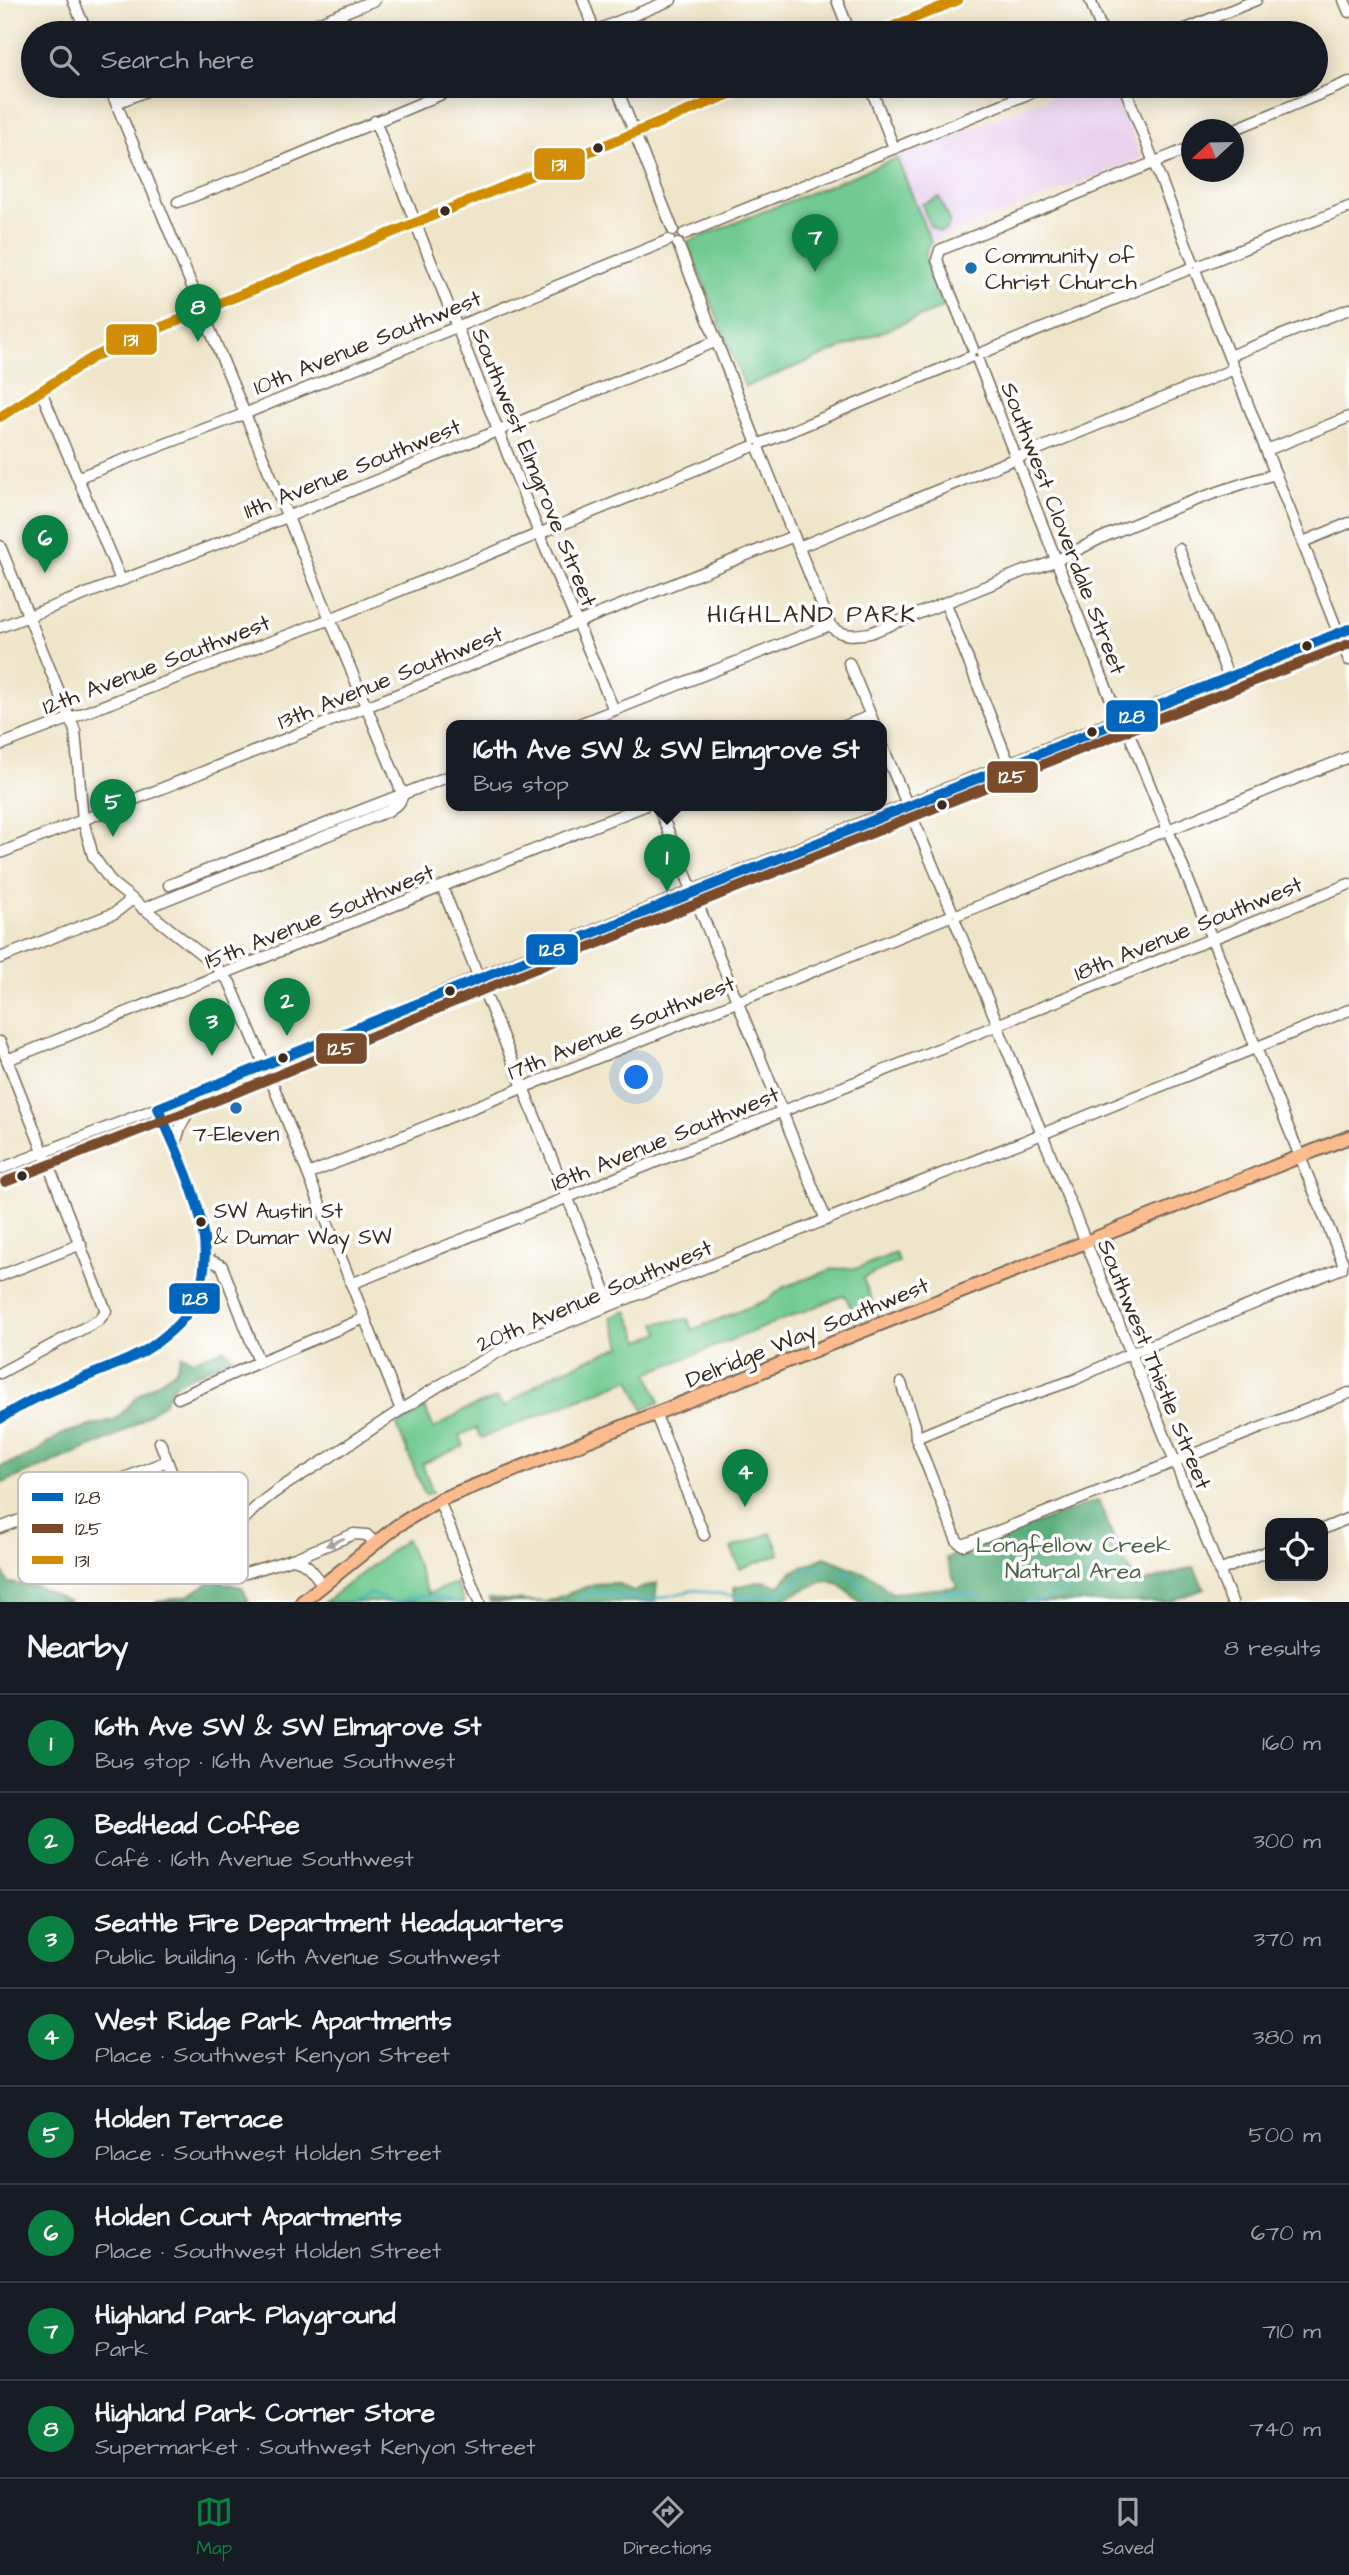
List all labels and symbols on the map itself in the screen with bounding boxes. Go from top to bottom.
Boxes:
north arrow [1181,119,1244,182]
unlabelled marker [591,141,605,155]
line badge: 131 [533,147,586,181]
text: 131 [552,152,567,179]
unlabelled marker [438,204,452,218]
pin: 7 [792,214,838,272]
place label: Community of Christ Church [985,240,1137,298]
marker: Community of Christ Church [963,260,979,276]
street label: 10th Avenue Southwest [249,282,487,403]
pin: 8 [175,284,221,342]
line badge: 131 [105,323,158,356]
street label: Southwest Elmgrove Street [462,323,605,613]
text: 131 [124,327,139,354]
street label: Southwest Cloverdale Street [992,378,1134,680]
street label: 11th Avenue Southwest [239,410,466,527]
pin: 6 [22,515,68,573]
district label: HIGHLAND PARK [707,598,917,632]
street label: 12th Avenue Southwest [38,606,276,723]
street label: 13th Avenue Southwest [273,618,508,738]
unlabelled marker [1300,639,1314,653]
line badge: 128 [1105,699,1159,733]
text: 128 [1119,704,1145,731]
unlabelled marker [1085,725,1099,739]
line badge: 125 [986,760,1039,794]
text: 125 [999,764,1026,791]
pin: 5 [90,779,136,837]
unlabelled marker [935,798,949,812]
pin: 1 [644,834,690,892]
street label: 15th Avenue Southwest [200,856,440,978]
street label: 18th Avenue Southwest [1069,868,1308,989]
line badge: 128 [525,933,579,966]
text: 128 [539,937,565,964]
street label: 17th Avenue Southwest [503,967,741,1088]
pin: 2 [264,978,310,1036]
unlabelled marker [443,984,457,998]
pin: 3 [189,998,235,1056]
line badge: 125 [315,1032,368,1065]
text: 125 [328,1036,355,1063]
unlabelled marker [276,1051,290,1065]
your location [619,1060,653,1094]
street label: 18th Avenue Southwest [546,1078,785,1199]
marker: 7-Eleven [228,1100,244,1116]
place label: 7-Eleven [193,1118,279,1150]
unlabelled marker [15,1169,29,1183]
place label: SW Austin St & Dumar Way SW [214,1197,392,1254]
marker: SW Austin St & Dumar Way SW [194,1215,208,1229]
street label: 20th Avenue Southwest [471,1231,718,1360]
street label: Southwest Thistle Street [1089,1234,1219,1495]
street label: Delridge Way Southwest [681,1269,935,1397]
line badge: 128 [168,1282,221,1315]
text: 128 [182,1286,208,1313]
pin: 4 [722,1449,768,1507]
legend [18,1472,248,1584]
text: 128 [75,1485,101,1512]
text: 125 [75,1516,102,1543]
park label: Longfellow Creek Natural Area [976,1529,1170,1587]
one-way arrow [324,1537,345,1548]
text: 131 [75,1548,90,1575]

